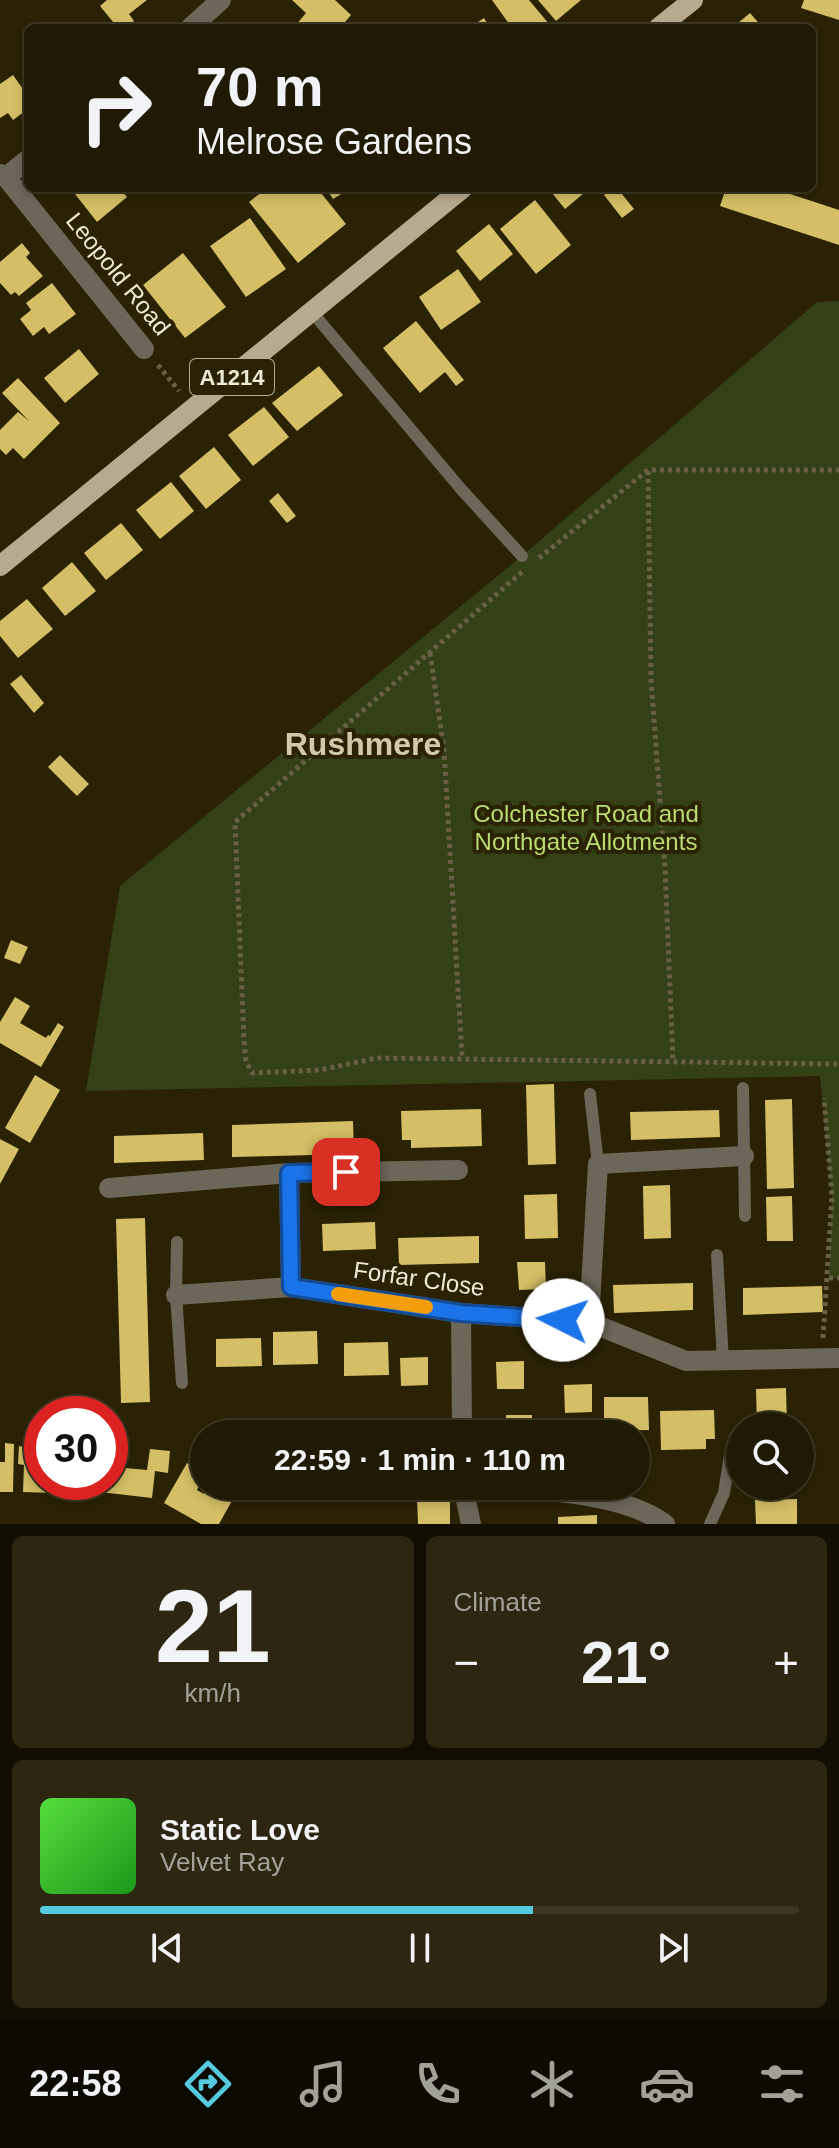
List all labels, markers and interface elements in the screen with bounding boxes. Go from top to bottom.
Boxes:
text: 70 m [196,55,324,118]
icon: right [64,56,168,160]
text: Melrose Gardens [196,121,472,162]
street label: Leopold Road [61,207,176,340]
road number: A1214 [190,359,274,395]
district label: Rushmere [285,726,441,762]
park label: Colchester Road and Northgate Allotments [473,800,699,855]
pin [312,1138,380,1206]
icon: arrive [324,1150,368,1194]
street label: Forfar Close [352,1256,486,1301]
position arrow [521,1278,605,1362]
speed limit sign: 30 [24,1396,128,1500]
map controls [726,1412,814,1500]
button: search [726,1412,814,1500]
text: 22:59 · 1 min · 110 m [274,1443,566,1476]
text: 21 [155,1568,271,1684]
text: Climate [454,1587,542,1617]
text: 21° [581,1629,672,1696]
text: − [454,1638,479,1687]
text: + [773,1638,799,1687]
text: km/h [185,1678,241,1708]
text: Static Love [160,1813,320,1846]
text: Velvet Ray [160,1847,284,1877]
icon: previous [145,1926,189,1970]
icon: pause [398,1926,442,1970]
icon: next [651,1926,695,1970]
icon: directions [180,2056,236,2112]
icon: music [295,2056,351,2112]
icon: phone [410,2056,466,2112]
icon: climate [524,2056,580,2112]
icon: car [639,2056,695,2112]
icon: filters [754,2056,810,2112]
text: 22:58 [29,2063,121,2104]

